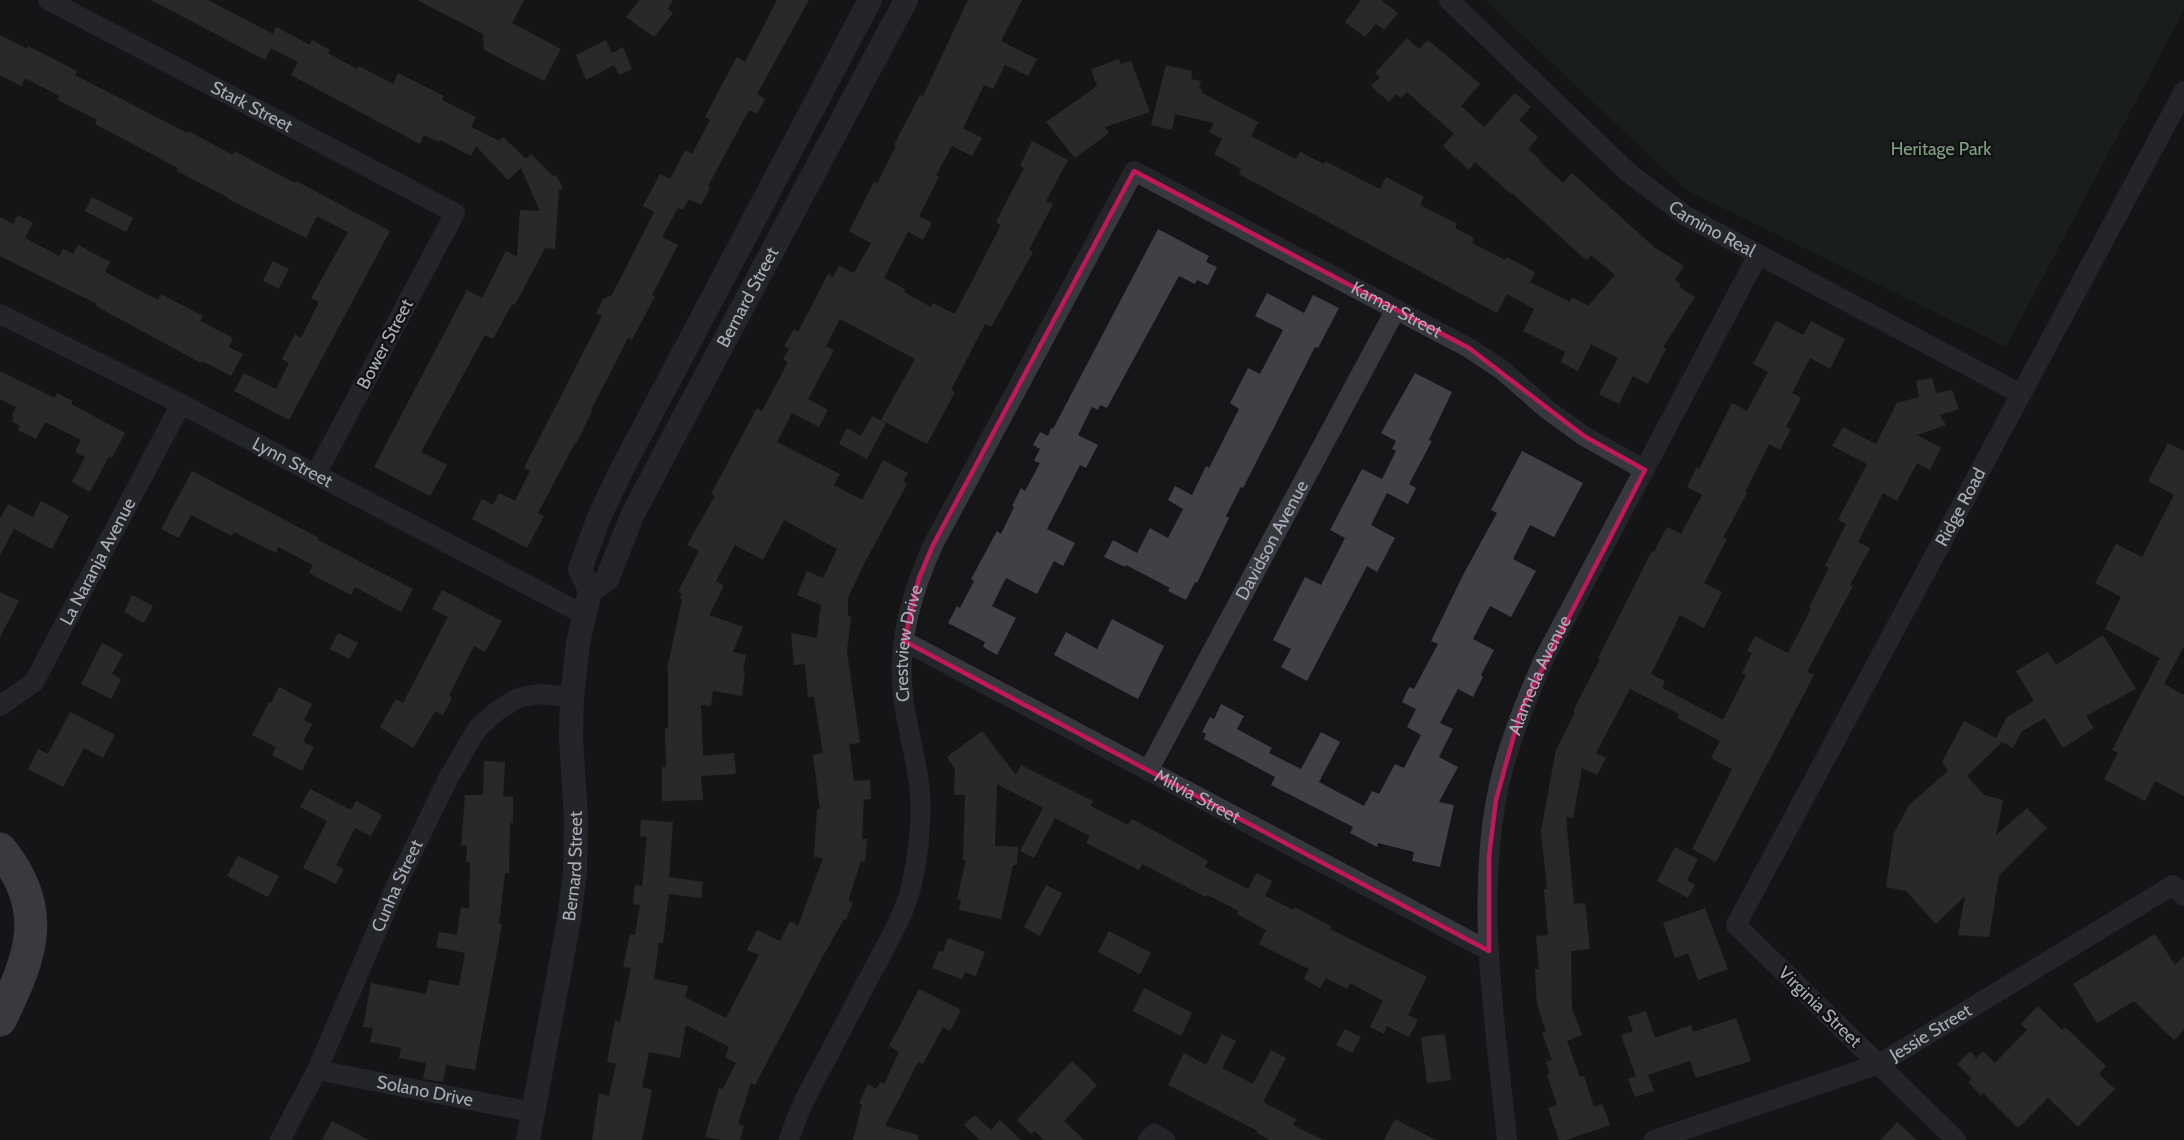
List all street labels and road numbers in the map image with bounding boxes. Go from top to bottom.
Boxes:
street label: Stark Street [207,76,296,137]
street label: Camino Real [1664,196,1760,262]
street label: Bernard Street [712,243,783,351]
street label: Kamar Street [1347,277,1446,343]
street label: Bower Street [352,295,418,393]
street label: Lynn Street [249,432,336,492]
street label: Ridge Road [1930,464,1990,550]
street label: Davidson Avenue [1231,477,1313,604]
street label: La Naranja Avenue [55,494,140,629]
street label: Crestview Drive [891,582,928,703]
street label: Alameda Avenue [1503,612,1576,738]
street label: Milvia Street [1151,765,1244,828]
street label: Bernard Street [558,810,587,922]
street label: Cunha Street [367,836,428,935]
street label: Virginia Street [1774,962,1866,1052]
street label: Jessie Street [1885,999,1976,1066]
street label: Solano Drive [375,1071,475,1111]

